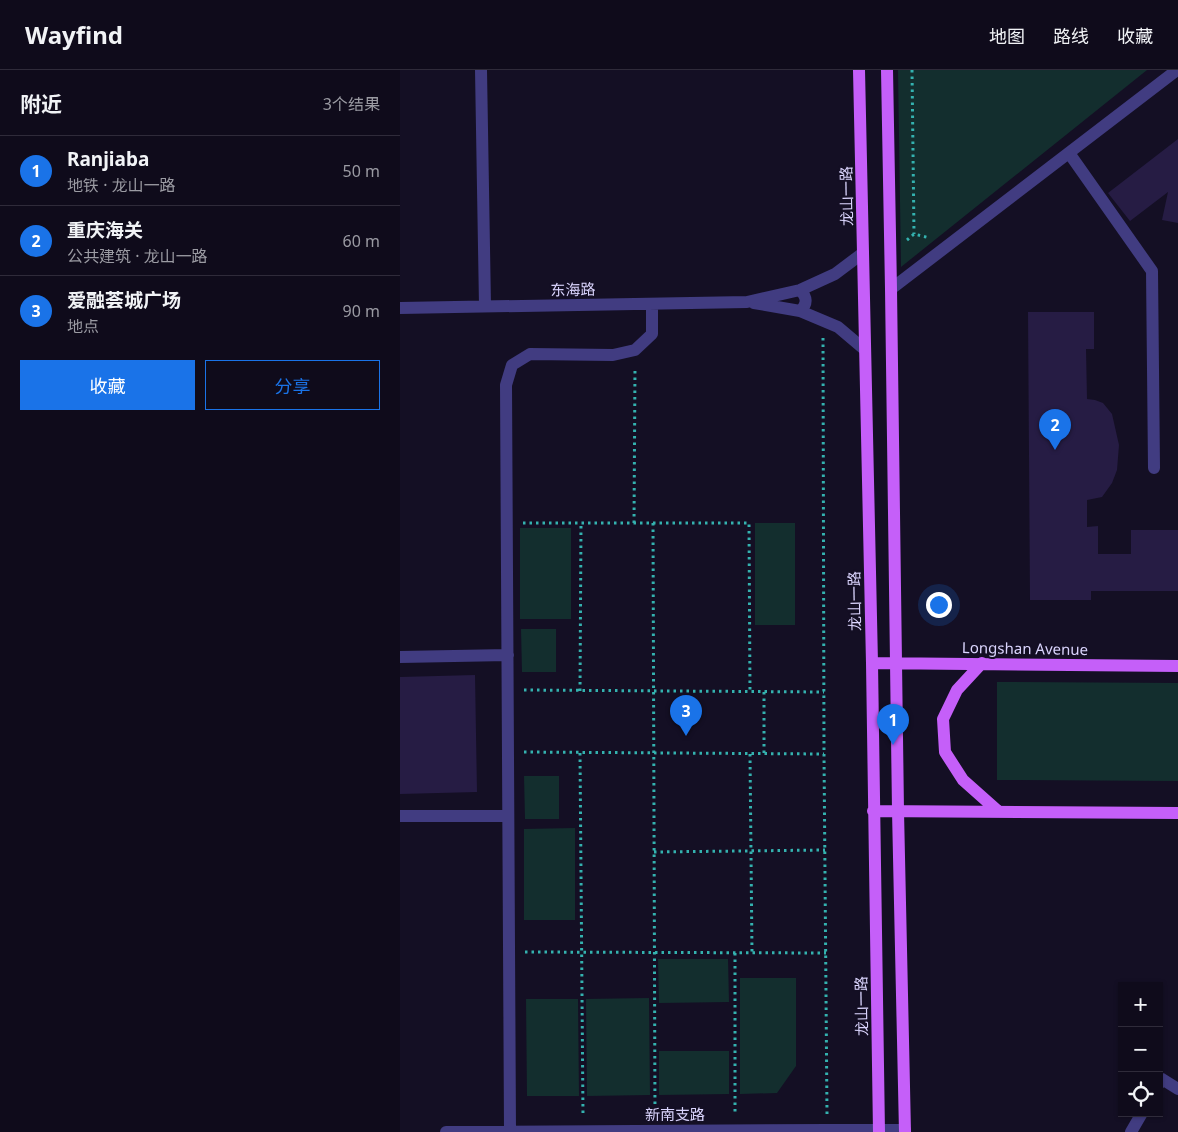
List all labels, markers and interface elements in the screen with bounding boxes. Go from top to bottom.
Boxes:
text: Wayfind [25,18,123,51]
text: 地图 [989,24,1025,48]
text: 路线 [1053,24,1089,48]
text: 收藏 [1117,24,1153,48]
text: 附近 [20,90,62,118]
text: 3个结果 [323,93,380,115]
text: Ranjiaba [67,146,149,172]
text: 1 [31,160,41,182]
text: 50 m [343,160,380,182]
street label: 龙山一路 [835,166,857,226]
text: 地铁 · 龙山一路 [67,174,176,196]
text: 重庆海关 [67,217,143,243]
text: 2 [31,230,41,252]
text: 60 m [343,230,380,252]
text: 公共建筑 · 龙山一路 [67,245,208,267]
street label: 东海路 [550,279,596,299]
text: 爱融荟城广场 [67,287,181,313]
text: 3 [31,300,41,322]
text: 90 m [343,300,380,322]
text: 地点 [67,315,99,337]
button: 收藏 [20,360,195,410]
button: 分享 [205,360,380,410]
pin: 2 [1039,409,1071,450]
street label: 龙山一路 [843,571,865,631]
your location [926,592,952,618]
street label: Longshan Avenue [962,637,1088,659]
pin: 3 [670,695,702,736]
pin: 1 [877,704,909,745]
street label: 龙山一路 [850,976,872,1036]
map controls [1118,982,1163,1117]
button: + [1118,982,1163,1027]
button: − [1118,1027,1163,1072]
button: locate [1118,1072,1163,1117]
street label: 新南支路 [645,1104,705,1124]

